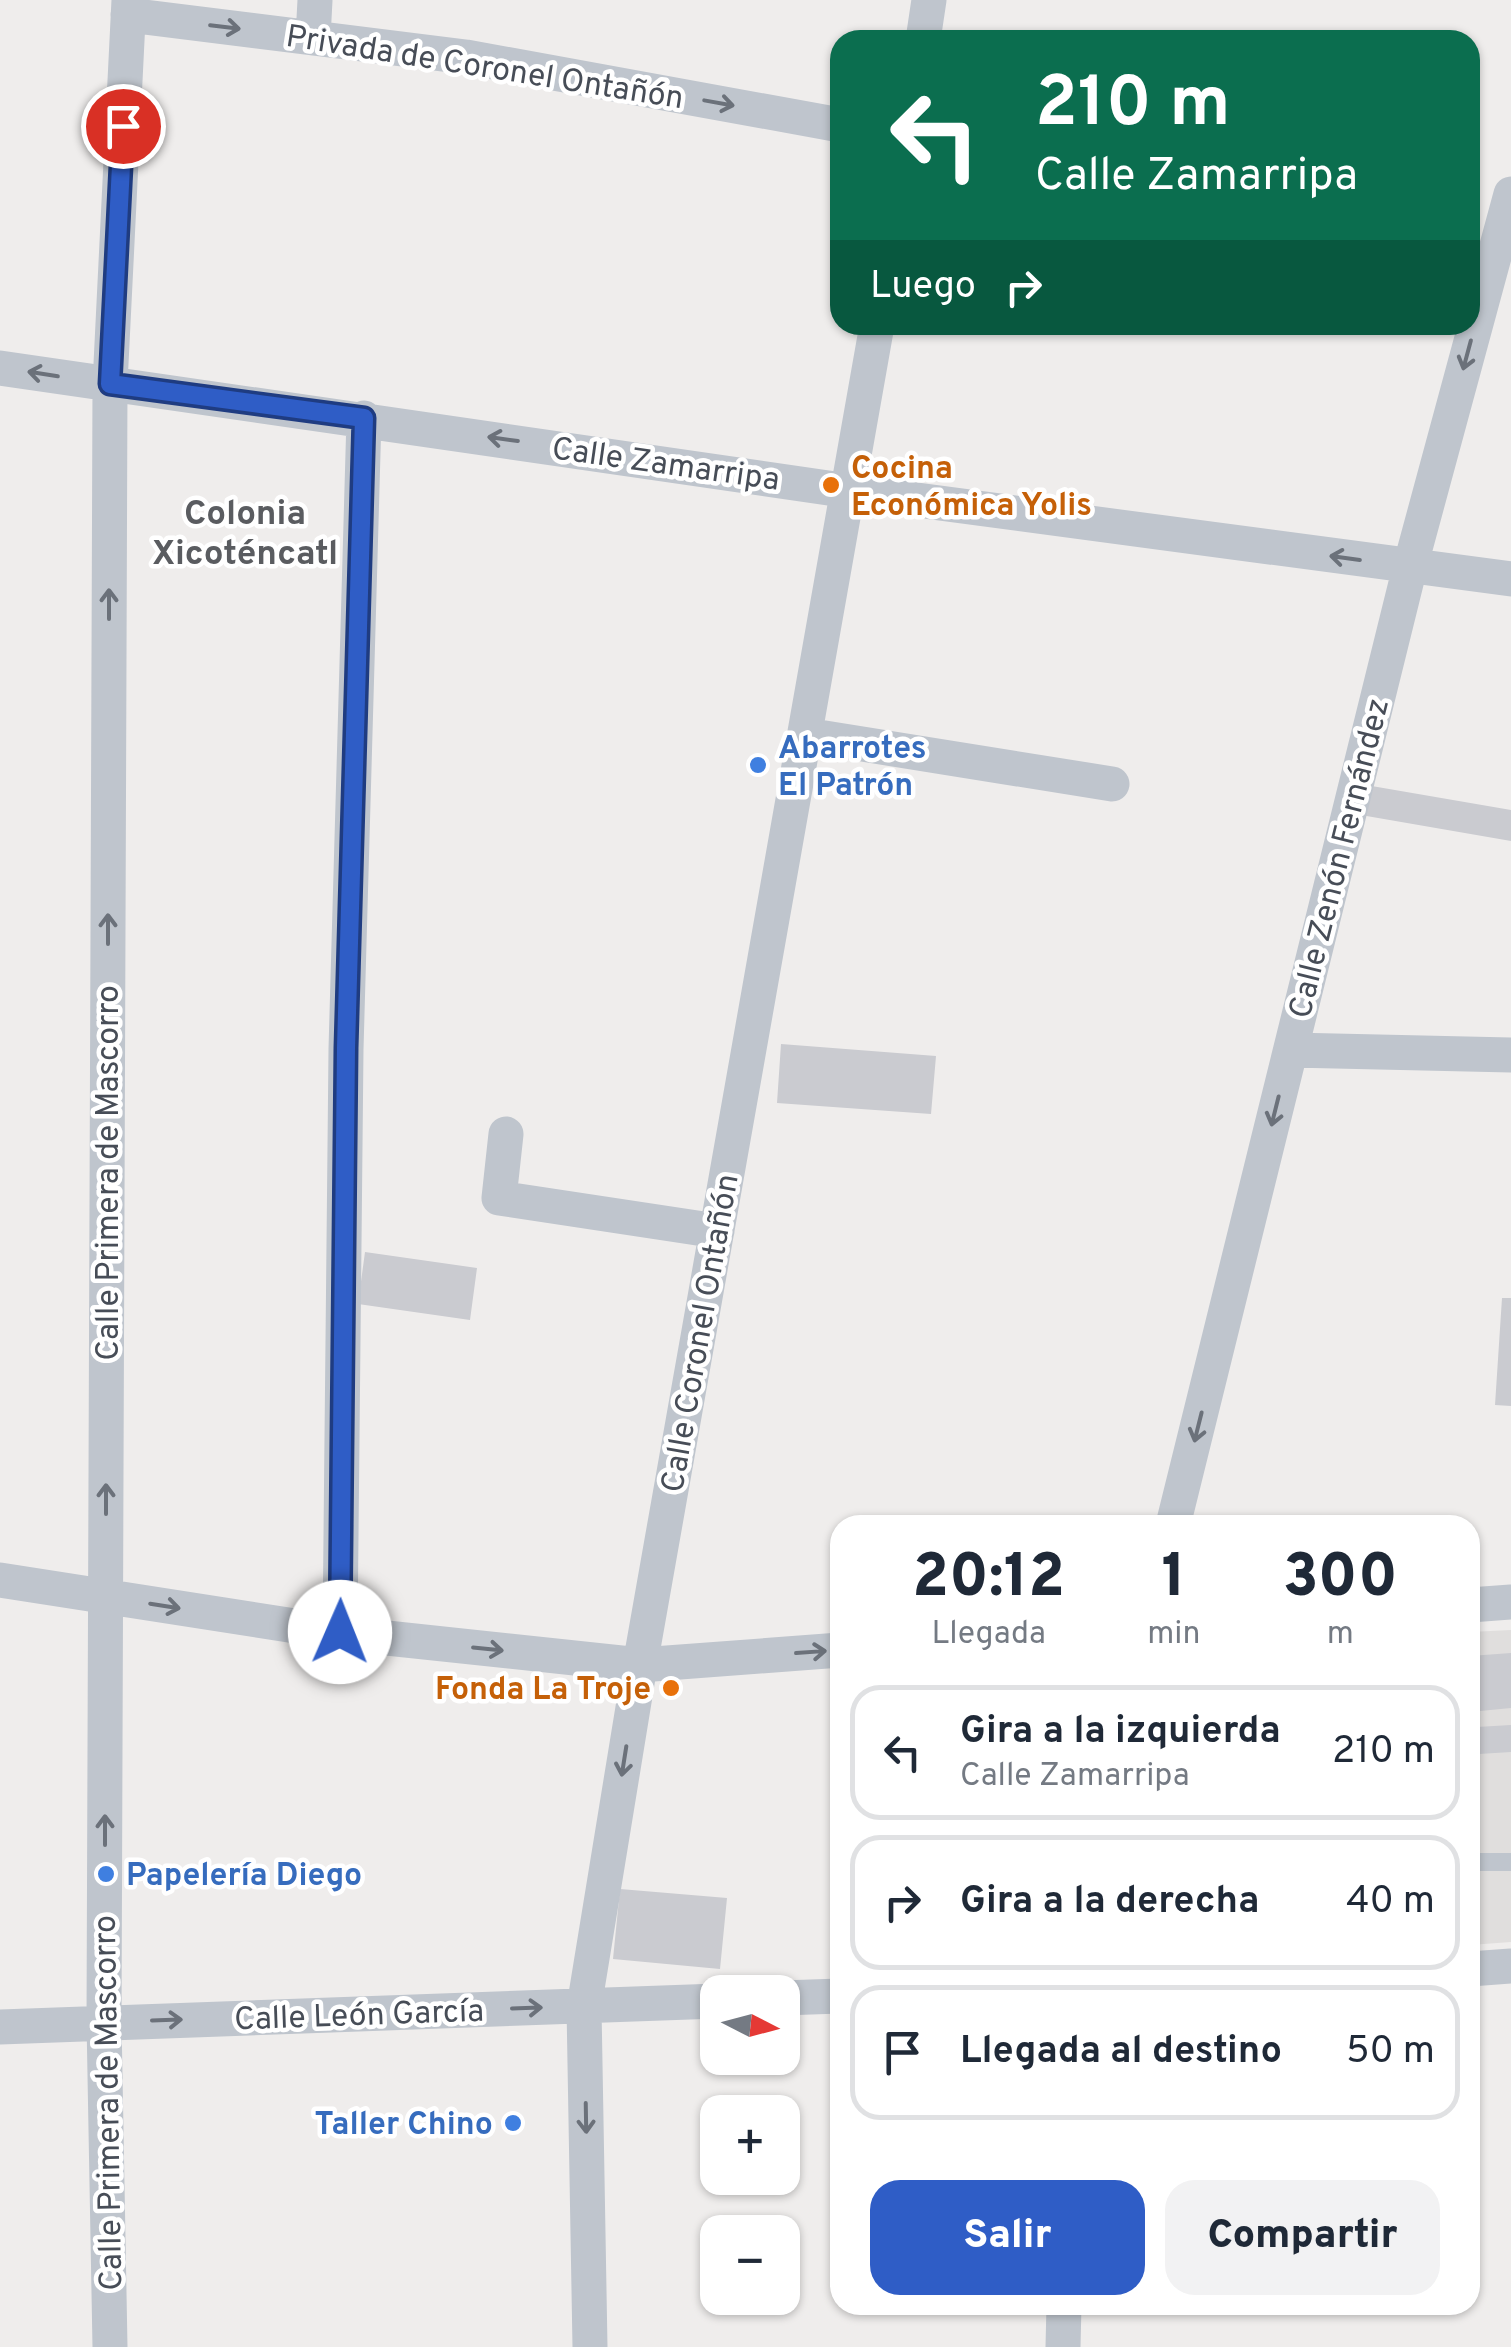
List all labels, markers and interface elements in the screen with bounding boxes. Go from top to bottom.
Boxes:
one-way arrow [208,18,241,37]
street label: Privada de Coronel Ontañón [283,18,686,120]
text: 210 m [1035,62,1231,151]
icon: left [870,70,1000,200]
pin [81,84,166,169]
one-way arrow [702,94,735,113]
icon: arrive [96,99,151,154]
text: Calle Zamarripa [1035,149,1358,206]
icon: right [996,260,1051,315]
text: Luego [870,263,976,312]
one-way arrow [1457,339,1475,371]
one-way arrow [27,365,59,383]
one-way arrow [487,429,520,448]
street label: Calle Zamarripa [549,430,782,502]
place label: Cocina Económica Yolis [851,450,1092,527]
marker: Cocina Económica Yolis [820,474,842,496]
district label: Colonia Xicoténcatl [152,493,338,577]
one-way arrow [1329,548,1361,567]
one-way arrow [100,589,118,622]
street label: Calle Zenón Fernández [1282,695,1400,1023]
place label: Abarrotes El Patrón [778,730,927,807]
marker: Abarrotes El Patrón [747,754,769,776]
one-way arrow [98,914,118,946]
street label: Calle Primera de Mascorro [90,985,130,1361]
one-way arrow [1265,1095,1284,1126]
street label: Calle Coronel Ontañón [654,1171,750,1496]
one-way arrow [1187,1411,1206,1442]
one-way arrow [96,1484,116,1516]
text: 20:12 [912,1542,1065,1618]
text: 1 [1162,1542,1186,1618]
text: 300 [1283,1542,1398,1618]
position arrow [288,1580,392,1684]
one-way arrow [149,1597,181,1615]
text: Llegada [931,1615,1046,1655]
text: min [1147,1615,1200,1655]
text: m [1327,1615,1354,1655]
one-way arrow [471,1640,503,1659]
one-way arrow [795,1643,827,1662]
place label: Fonda La Troje [435,1671,651,1711]
marker: Fonda La Troje [660,1677,682,1699]
text: Gira a la izquierda [960,1708,1281,1757]
icon: left [875,1725,930,1780]
text: 210 m [1332,1728,1435,1777]
one-way arrow [615,1745,633,1777]
text: Calle Zamarripa [960,1757,1190,1797]
one-way arrow [96,1814,114,1846]
place label: Papelería Diego [126,1857,362,1897]
marker: Papelería Diego [95,1863,117,1885]
icon: right [875,1875,930,1930]
text: Gira a la derecha [960,1878,1259,1927]
text: 40 m [1346,1878,1435,1927]
street label: Calle Primera de Mascorro [87,1915,133,2291]
north arrow [700,1975,800,2075]
map controls [700,1975,800,2315]
street label: Calle León García [233,1993,485,2041]
one-way arrow [511,1999,543,2018]
one-way arrow [151,2010,183,2029]
icon: arrive [875,2025,930,2080]
text: Llegada al destino [960,2028,1282,2077]
text: 50 m [1346,2028,1435,2077]
button: + [700,2095,800,2195]
one-way arrow [576,2102,596,2134]
place label: Taller Chino [314,2106,493,2146]
marker: Taller Chino [502,2112,524,2134]
button: Salir [870,2180,1145,2295]
button: Compartir [1165,2180,1440,2295]
button: − [700,2215,800,2315]

